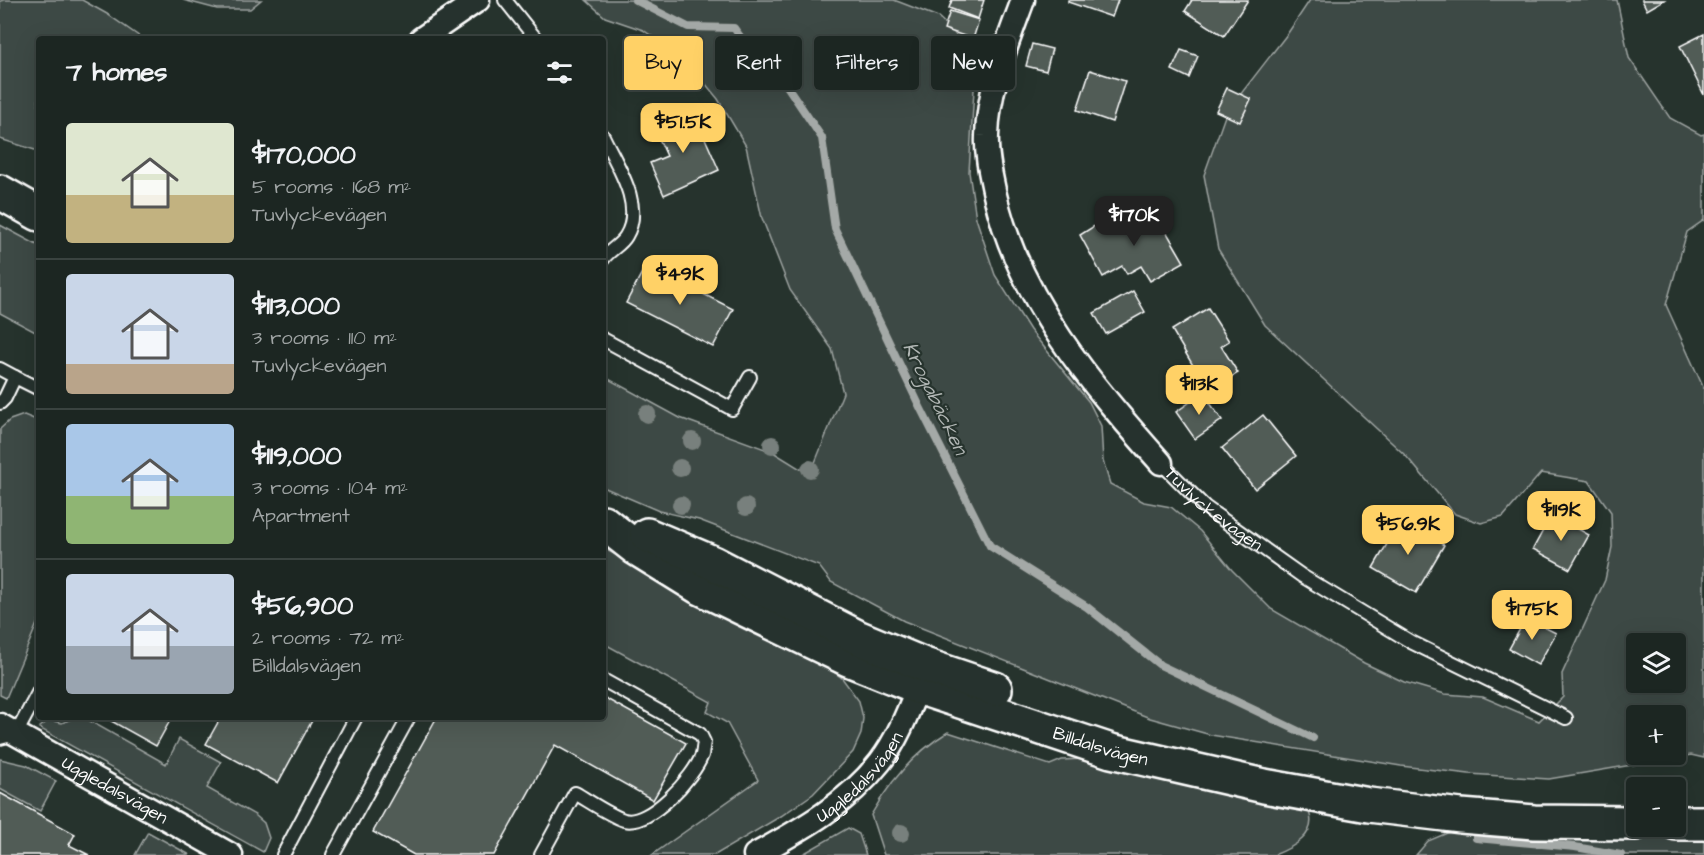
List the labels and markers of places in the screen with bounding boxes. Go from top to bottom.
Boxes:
pin: $51.5K [634,103,732,154]
pin: $170K [1092,196,1176,247]
pin: $49K [644,255,716,306]
pin: $113K [1157,365,1241,416]
pin: $119K [1519,491,1603,542]
pin: $56.9K [1359,505,1457,556]
pin: $175K [1490,590,1574,641]

